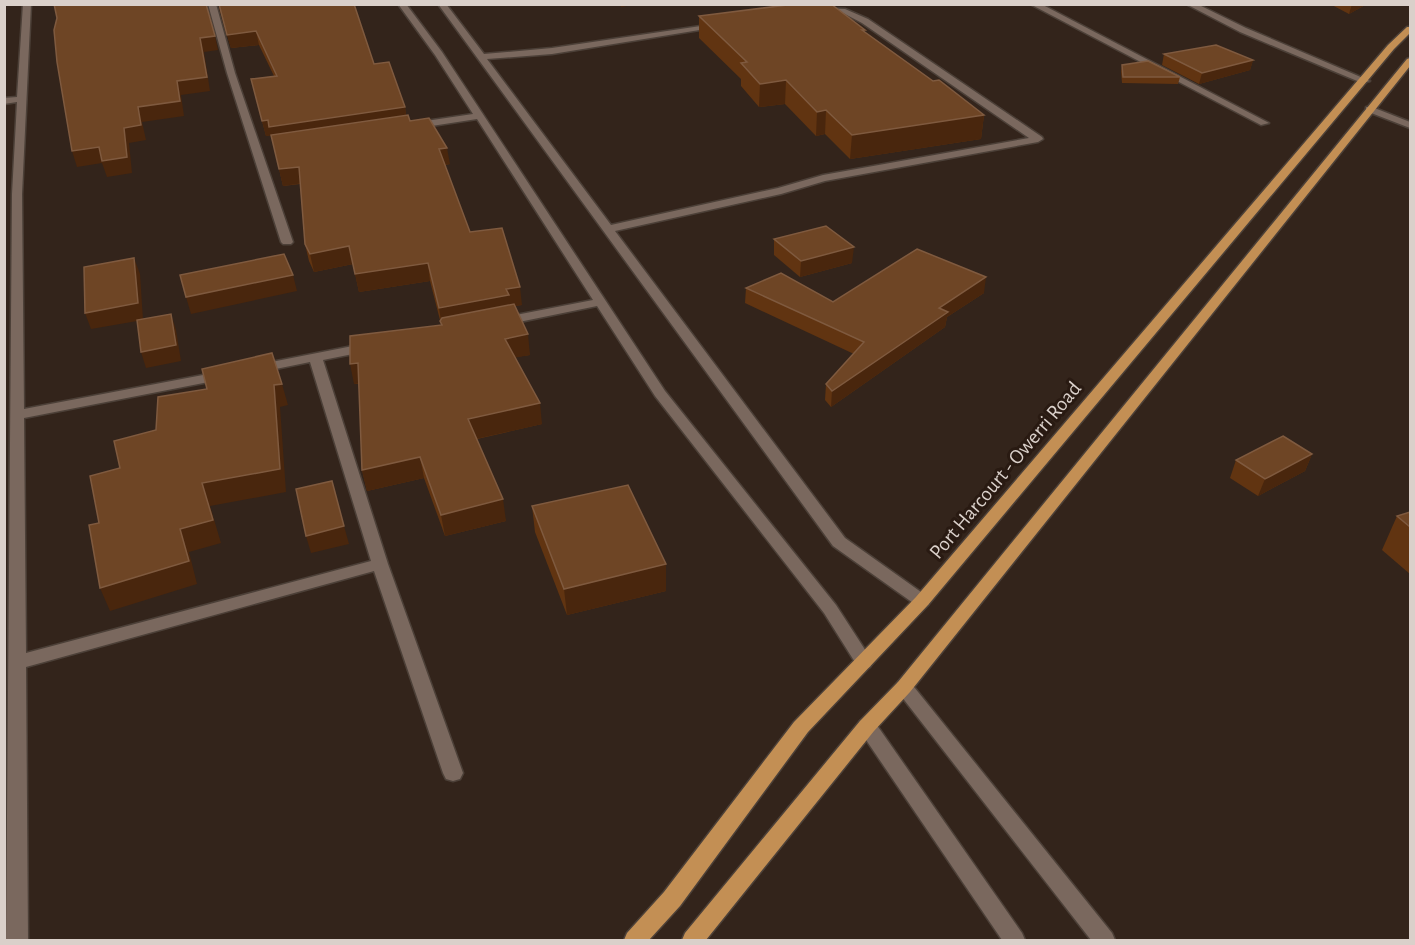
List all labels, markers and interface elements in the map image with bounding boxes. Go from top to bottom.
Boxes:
street label: Port Harcourt - Owerri Road [925,378,1085,563]

